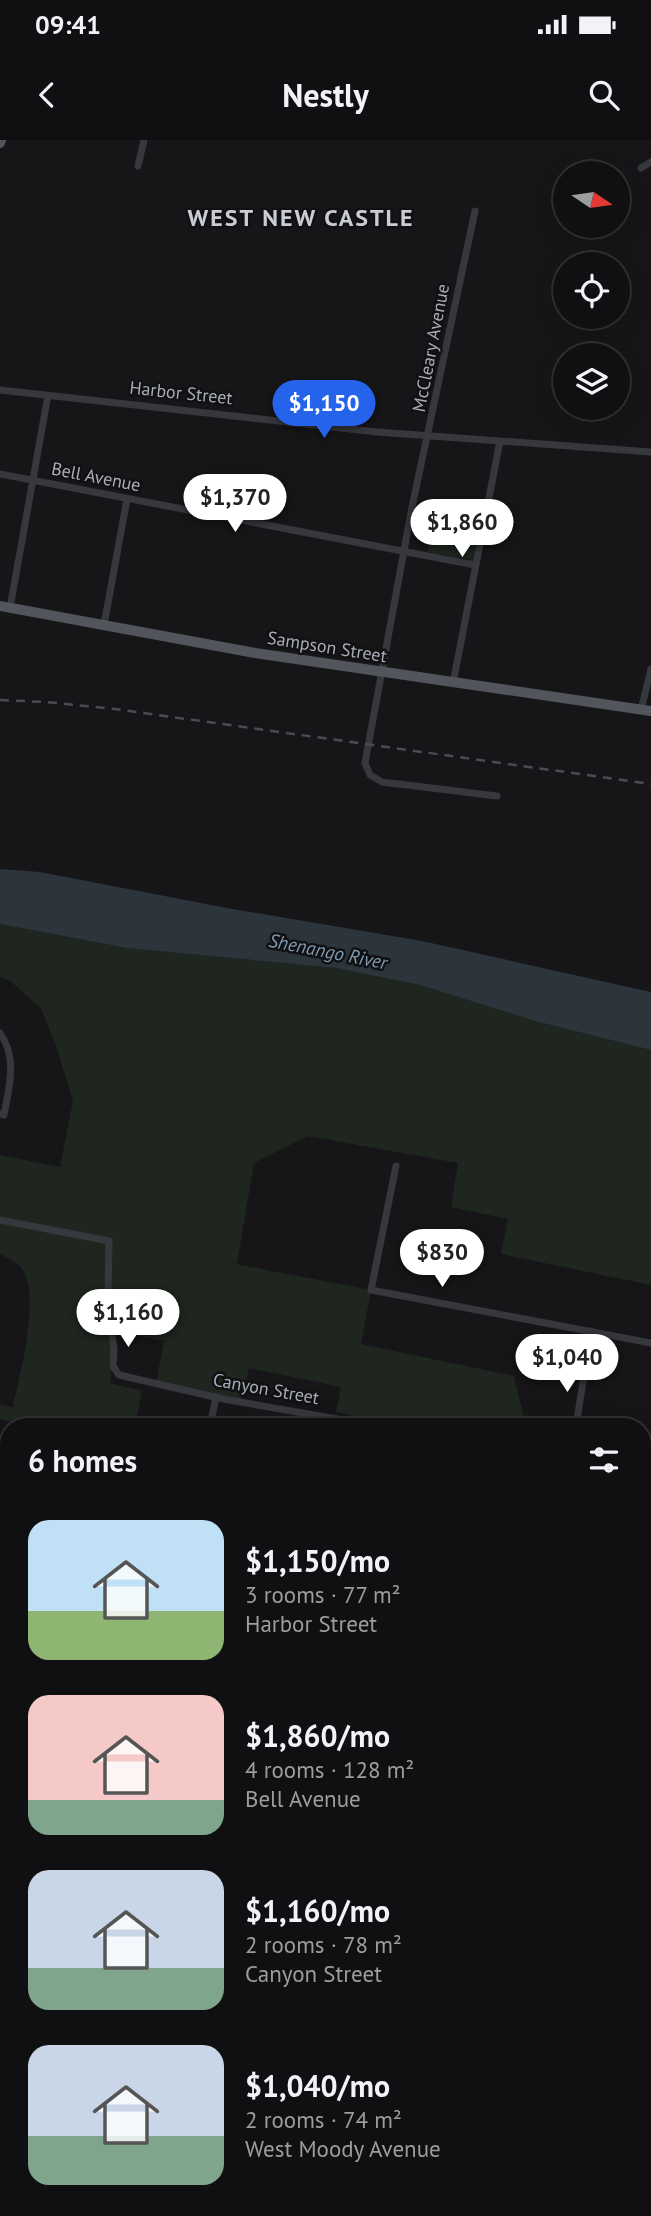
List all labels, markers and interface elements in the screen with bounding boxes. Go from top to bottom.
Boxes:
text: 09:41 [35,8,101,41]
text: Nestly [282,74,369,116]
icon: back [28,76,66,114]
icon: search [585,76,623,114]
north arrow [553,161,630,238]
map controls [553,161,630,420]
district label: WEST NEW CASTLE [188,202,414,233]
button: locate [553,252,630,329]
street label: McCleary Avenue [407,282,454,414]
button: layers [553,343,630,420]
street label: Harbor Street [128,376,234,409]
pin: $1,150 [267,380,381,440]
text: $1,150 [288,388,360,417]
street label: Bell Avenue [49,457,143,496]
pin: $1,370 [178,474,292,534]
text: $1,370 [199,482,271,511]
pin: $1,860 [405,500,519,559]
text: $1,860 [426,507,498,536]
street label: Sampson Street [266,626,388,667]
water label: Shenango River [267,928,391,975]
pin: $830 [401,1230,483,1289]
text: $830 [416,1237,468,1266]
pin: $1,160 [71,1290,185,1349]
text: $1,160 [92,1297,164,1326]
pin: $1,040 [510,1334,624,1394]
text: $1,040 [531,1342,603,1371]
street label: Canyon Street [211,1368,321,1409]
text: 6 homes [28,1441,137,1480]
icon: filters [585,1441,623,1479]
text: $1,150/mo [245,1541,390,1580]
icon: home [84,1548,168,1632]
text: 3 rooms · 77 m² [245,1580,401,1609]
text: Harbor Street [245,1609,377,1638]
text: $1,860/mo [245,1716,390,1755]
icon: home [84,1723,168,1807]
text: 4 rooms · 128 m² [245,1755,414,1784]
text: Bell Avenue [245,1784,361,1813]
text: $1,160/mo [245,1891,390,1930]
icon: home [84,1898,168,1982]
text: 2 rooms · 78 m² [245,1930,402,1959]
text: Canyon Street [245,1959,382,1988]
text: $1,040/mo [245,2066,390,2105]
icon: home [84,2073,168,2157]
text: 2 rooms · 74 m² [245,2105,402,2134]
text: West Moody Avenue [245,2134,441,2163]

